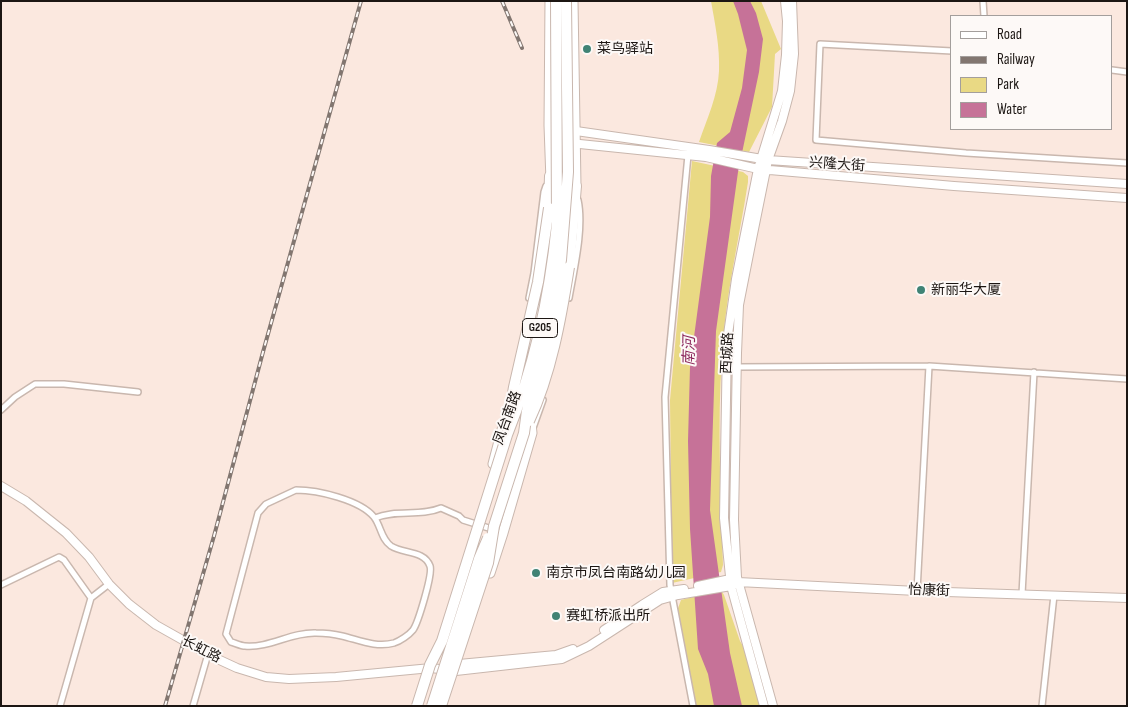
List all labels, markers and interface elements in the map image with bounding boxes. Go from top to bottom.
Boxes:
legend [950,15,1113,130]
text: Road [997,25,1022,44]
place label: 菜鸟驿站 [597,41,653,57]
marker: 菜鸟驿站 [581,43,593,55]
text: Railway [997,50,1035,69]
text: Park [997,75,1019,94]
text: Water [997,100,1027,119]
street label: 兴隆大街 [808,155,866,175]
place label: 新丽华大厦 [931,282,1001,298]
marker: 新丽华大厦 [915,284,927,296]
road number: G205 [522,318,558,338]
street label: 西城路 [719,332,737,374]
water label: 南河 [681,336,699,366]
street label: 凤台南路 [491,389,525,447]
place label: 南京市凤台南路幼儿园 [546,565,686,581]
marker: 南京市凤台南路幼儿园 [530,567,542,579]
street label: 怡康街 [908,582,950,600]
place label: 赛虹桥派出所 [566,608,650,624]
marker: 赛虹桥派出所 [550,610,562,622]
street label: 长虹路 [178,633,224,667]

